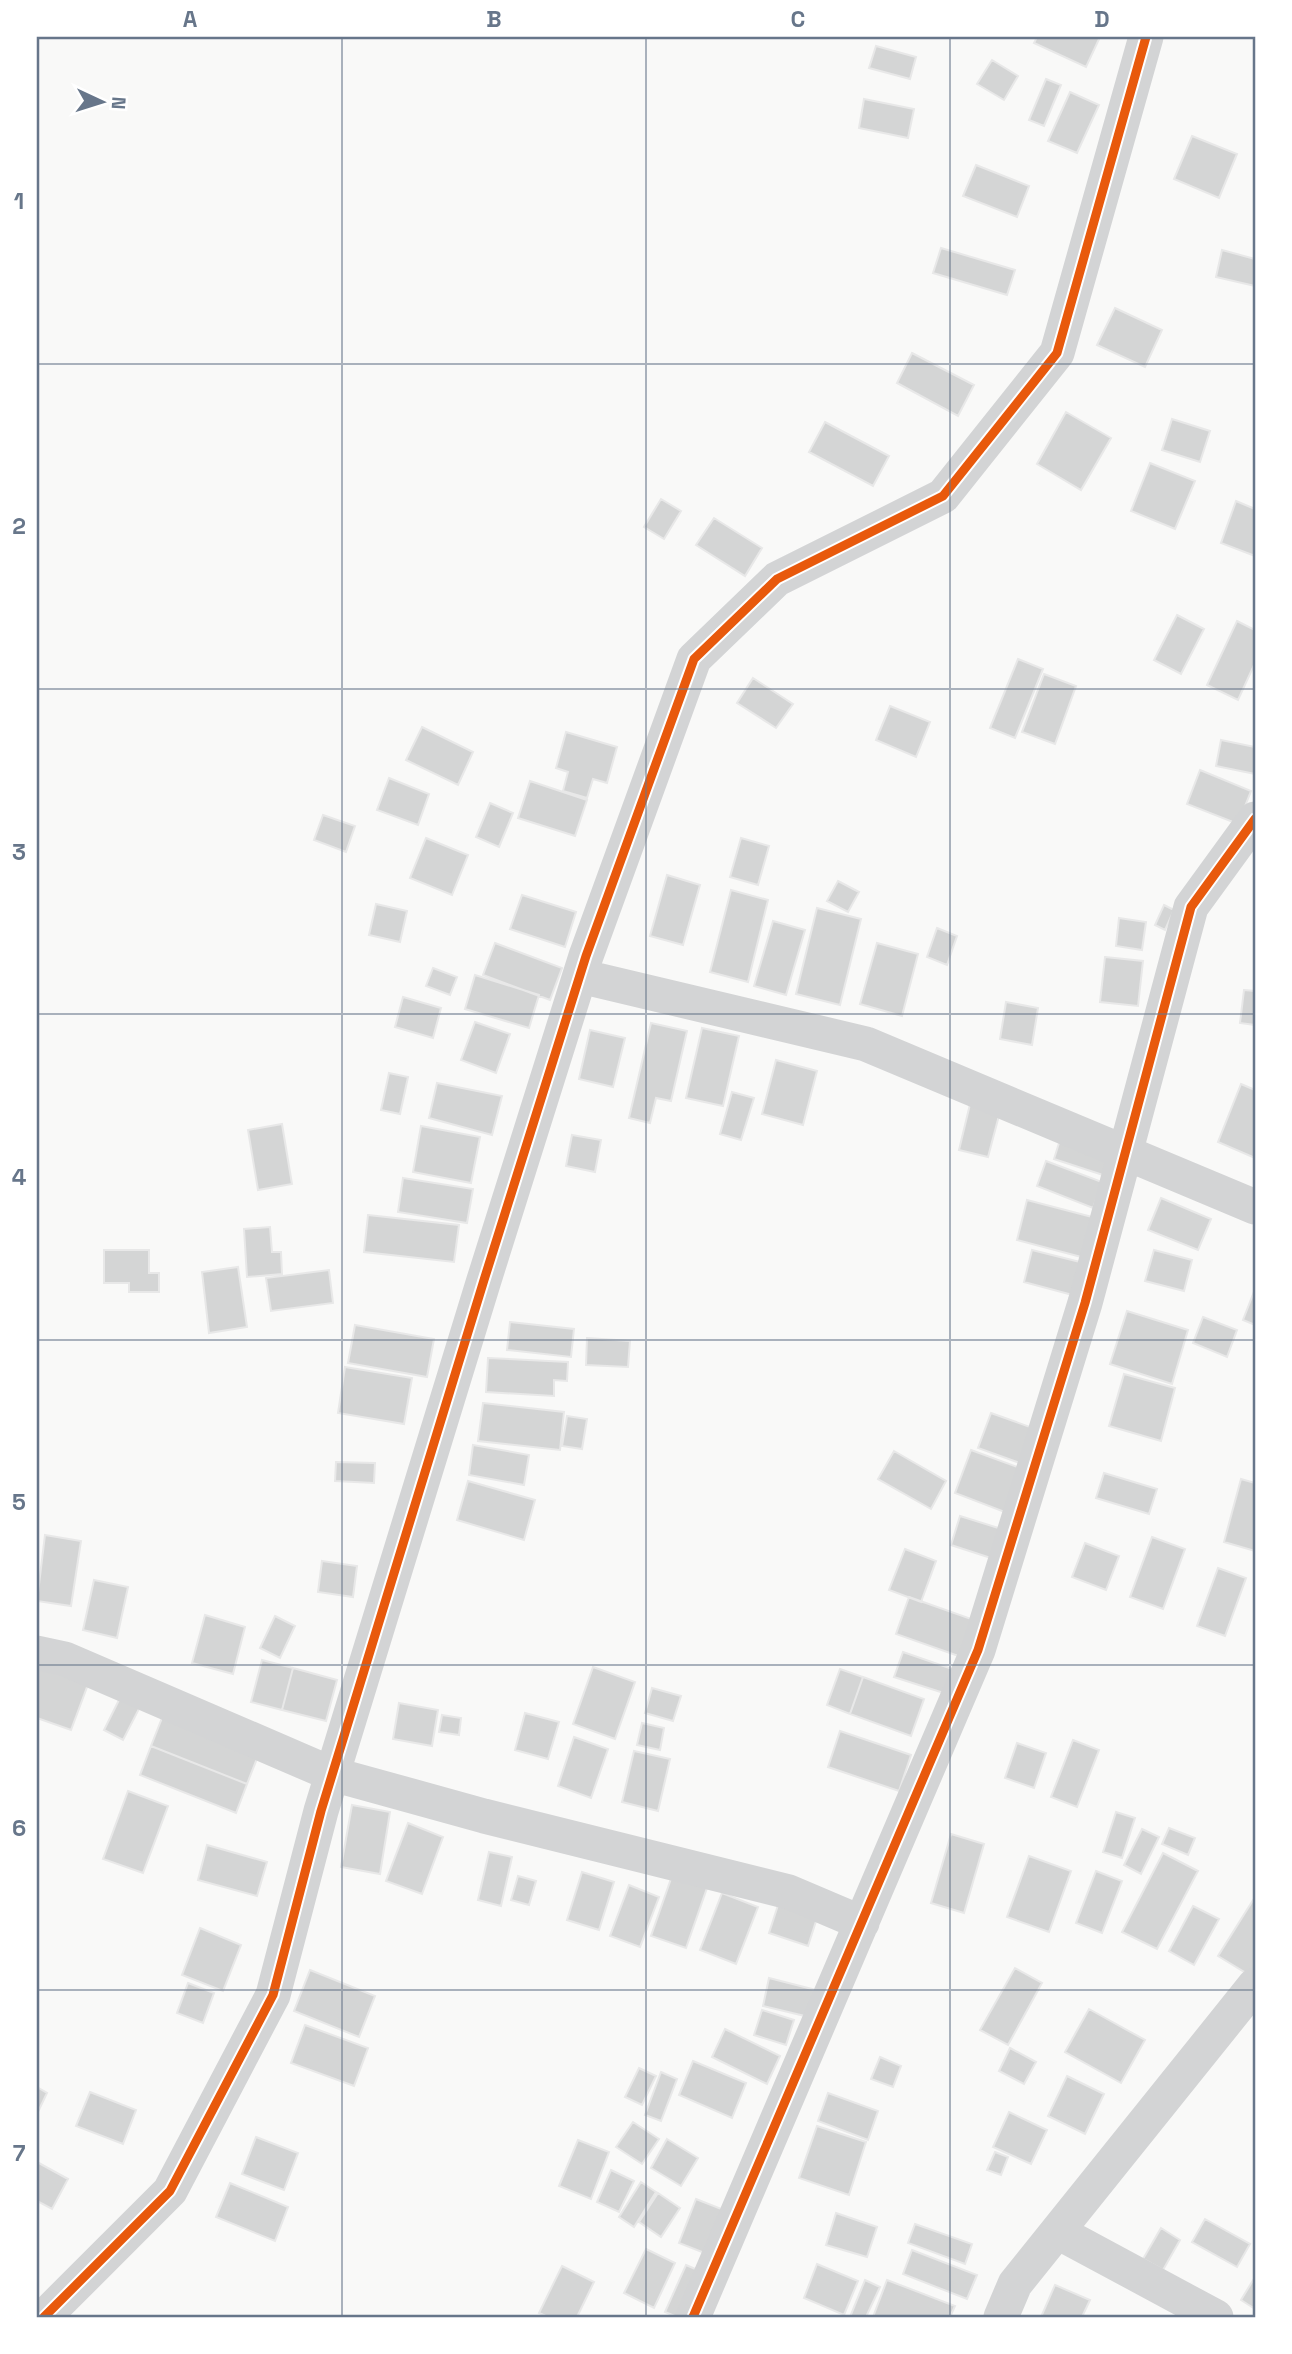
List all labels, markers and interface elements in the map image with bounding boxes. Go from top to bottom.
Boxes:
text: A [183,4,198,34]
text: B [486,4,502,34]
text: C [791,4,805,34]
text: D [1094,4,1110,34]
north arrow [66,66,136,136]
text: N [106,96,131,110]
text: 1 [14,186,24,216]
text: 2 [12,511,26,541]
text: 3 [12,837,26,867]
text: 4 [12,1162,27,1192]
text: 5 [12,1487,26,1517]
text: 6 [12,1813,26,1843]
text: 7 [13,2138,26,2168]

